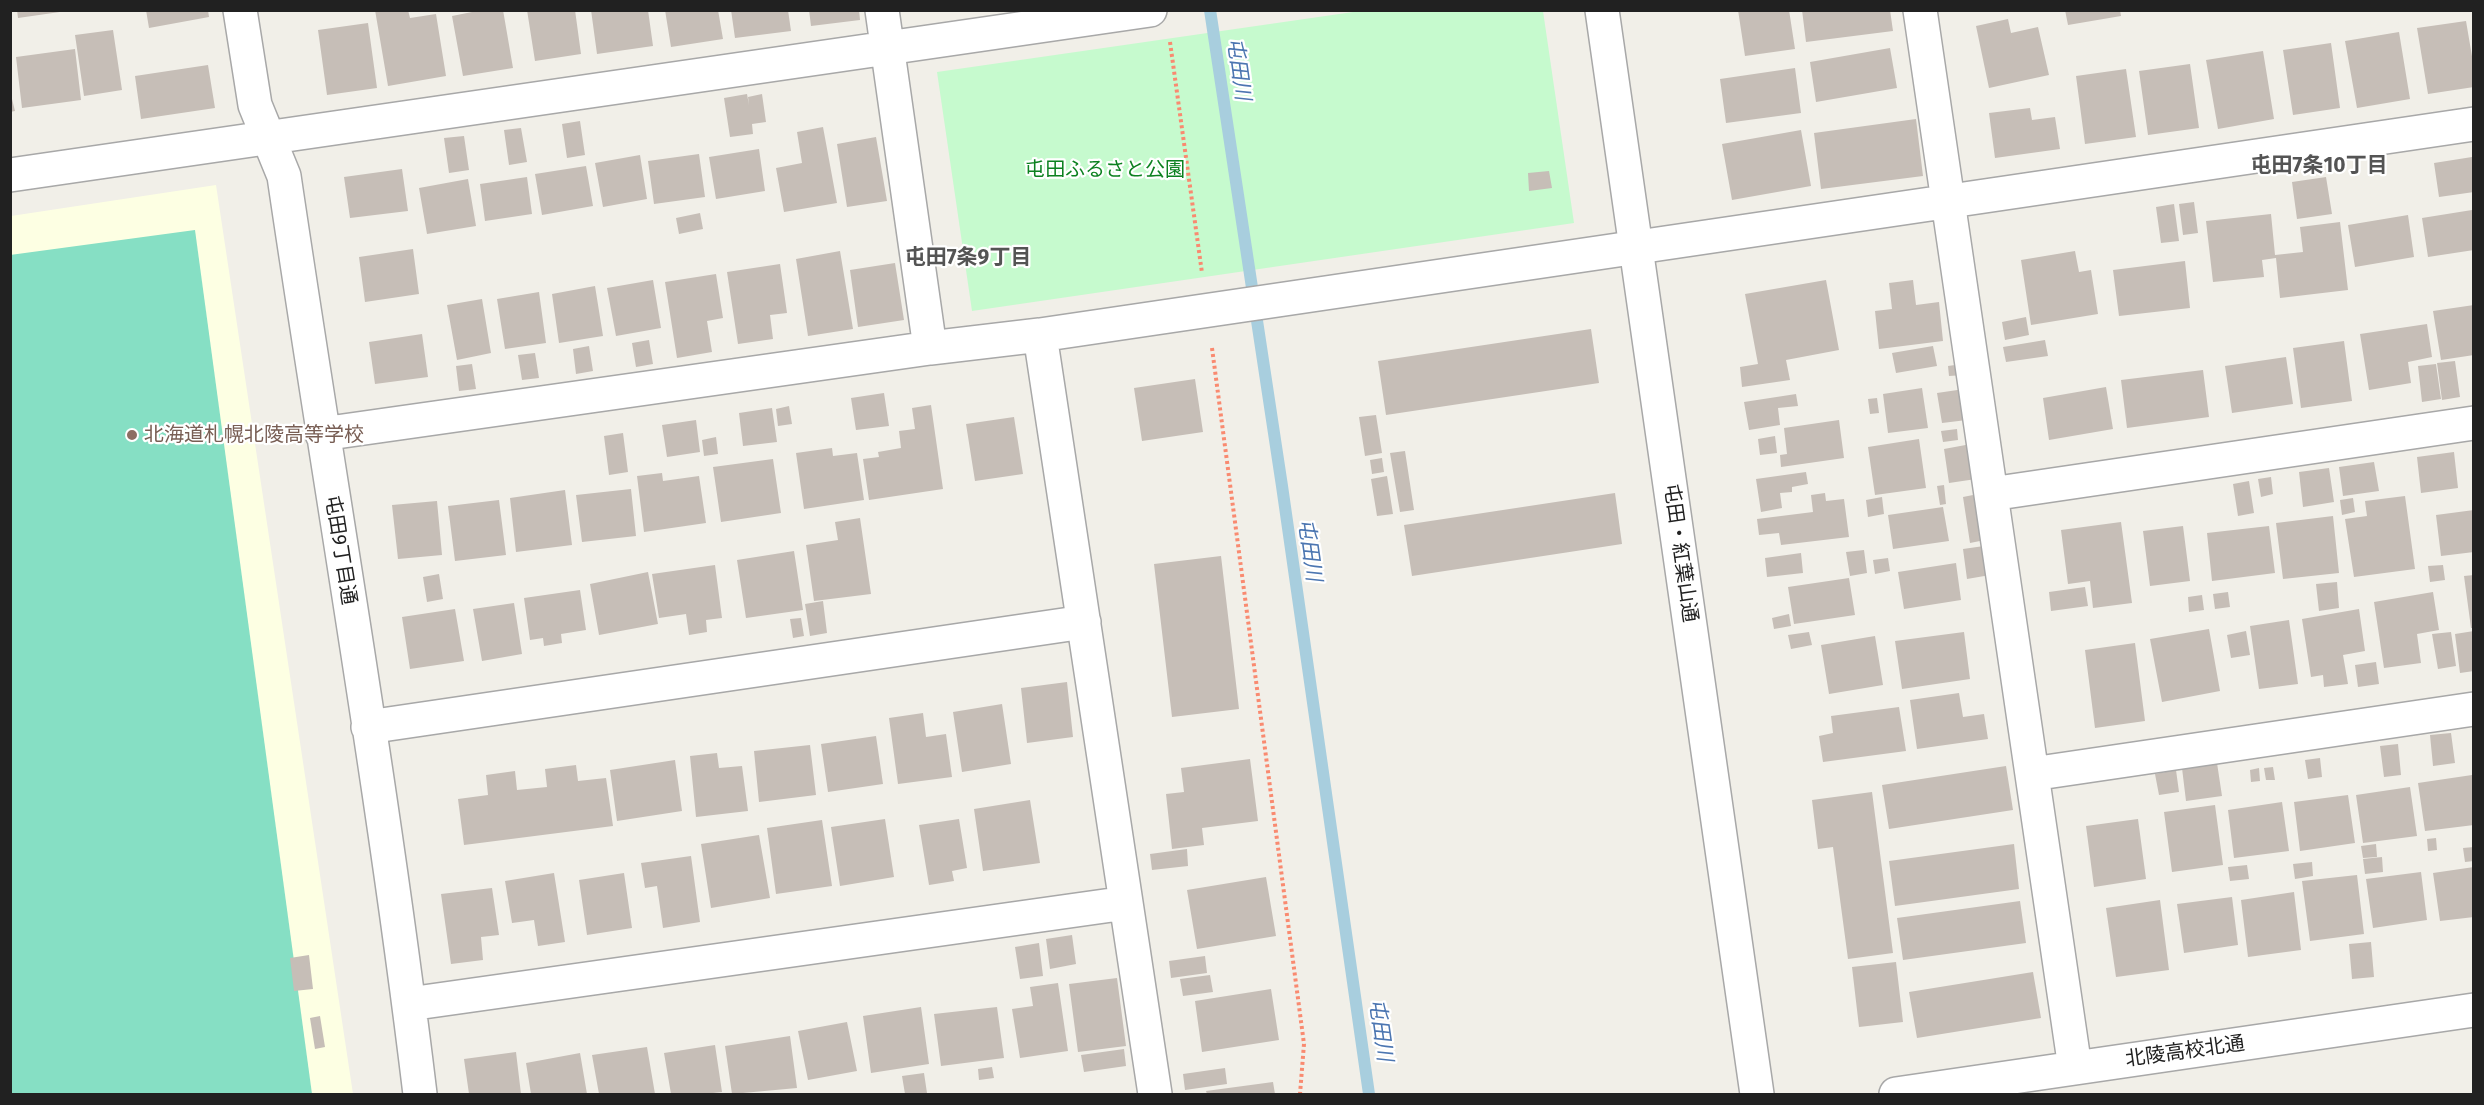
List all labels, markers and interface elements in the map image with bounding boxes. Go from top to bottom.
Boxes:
water label: 屯田川 [1221,36,1255,102]
district label: 屯田7条10丁目 [2251,153,2387,179]
park label: 屯田ふるさと公園 [1025,158,1185,182]
district label: 屯田7条9丁目 [905,245,1031,271]
place label: 北海道札幌北陵高等学校 [144,423,364,447]
marker: 北海道札幌北陵高等学校 [125,428,139,442]
street label: 屯田・紅葉山通 [1658,482,1702,624]
street label: 屯田9丁目通 [320,494,360,606]
water label: 屯田川 [1292,517,1326,583]
water label: 屯田川 [1363,997,1397,1063]
street label: 北陵高校北通 [2124,1032,2246,1072]

